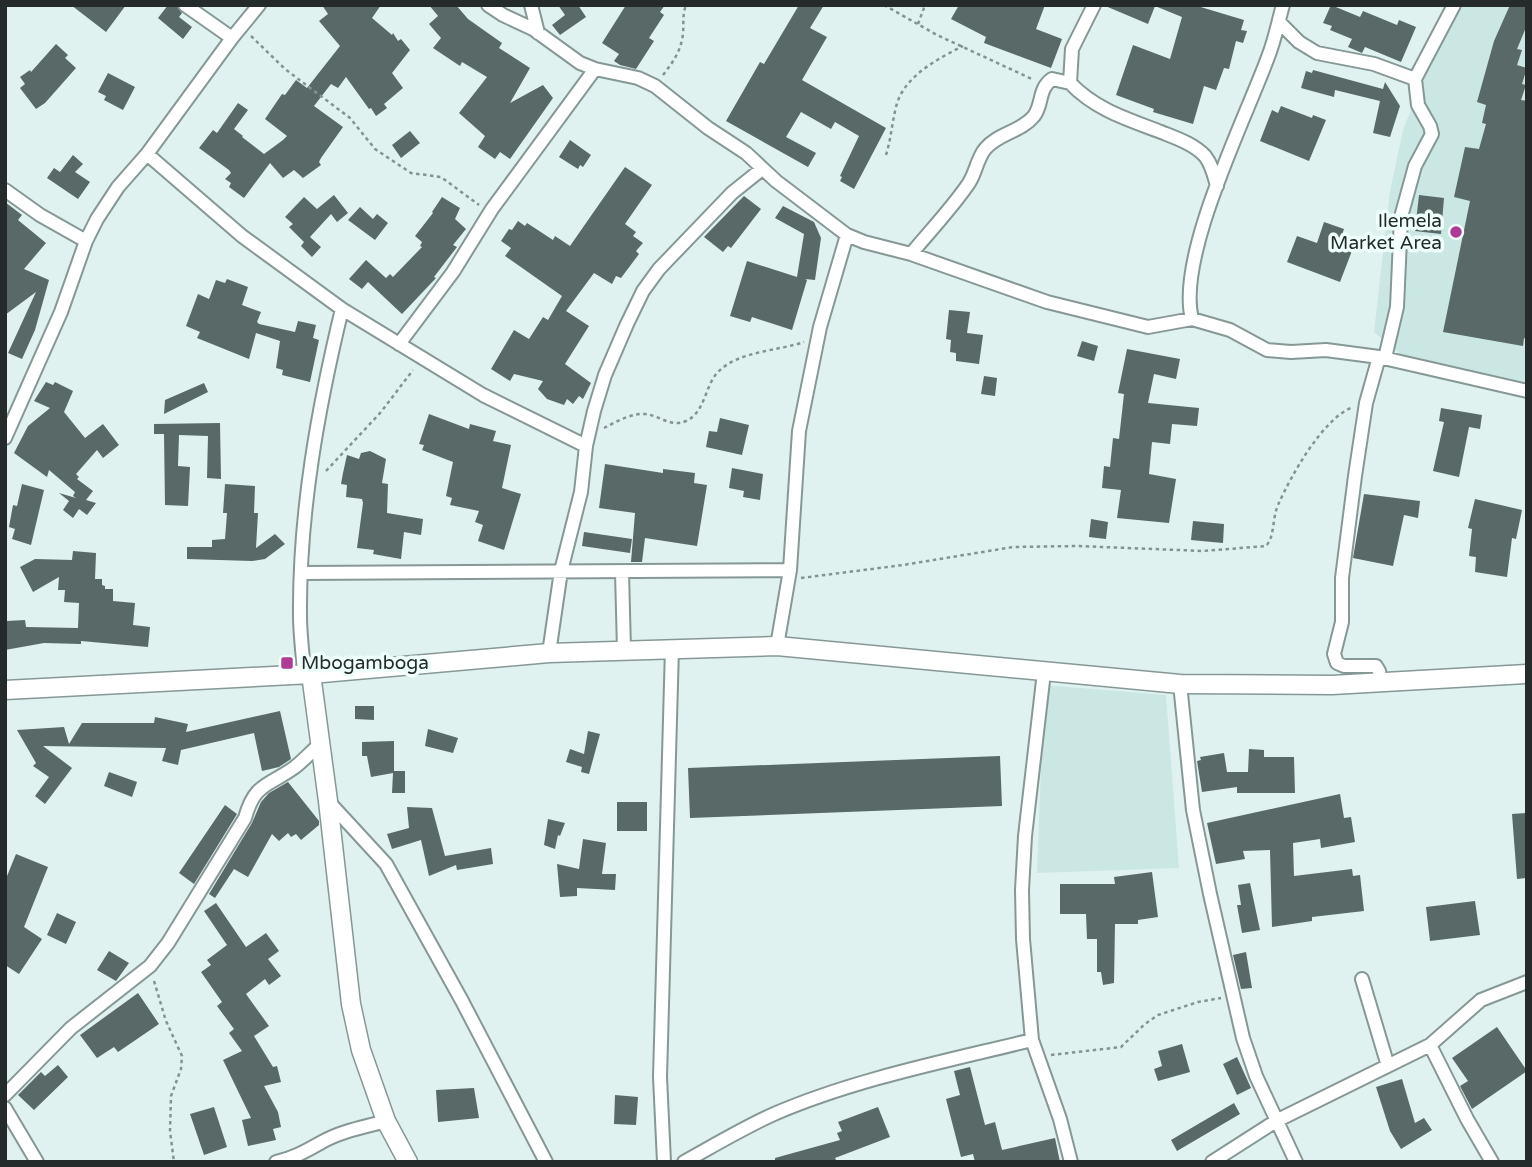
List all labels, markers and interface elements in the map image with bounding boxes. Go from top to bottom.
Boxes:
place label: Ilemela Market Area [1330,210,1442,254]
marker: Ilemela Market Area [1448,224,1464,240]
place label: Mbogamboga [301,652,429,674]
marker: Mbogamboga [279,655,295,671]

